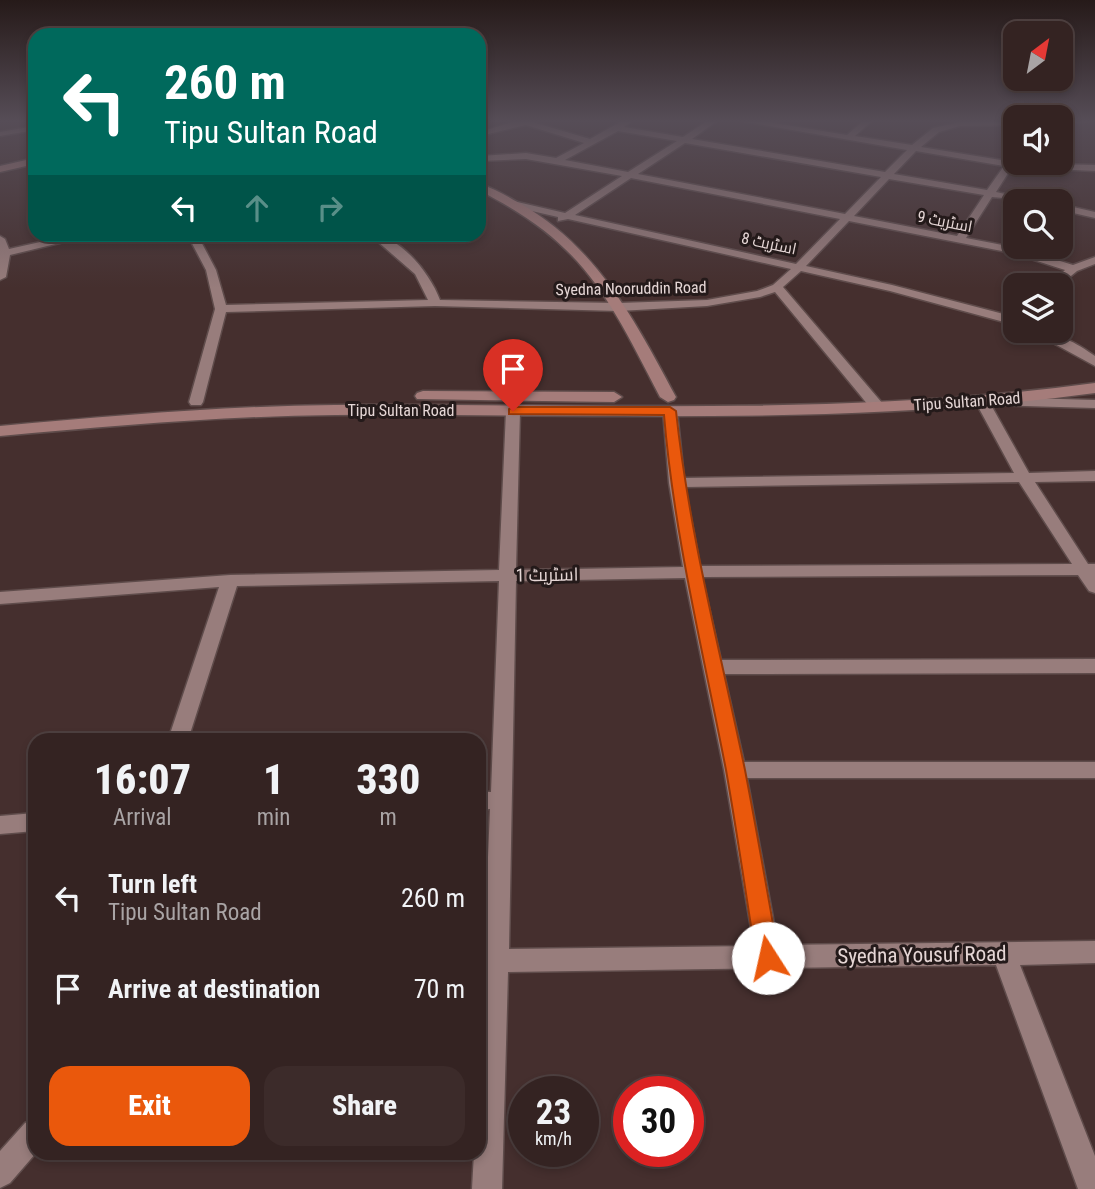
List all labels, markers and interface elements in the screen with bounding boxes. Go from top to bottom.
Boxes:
north arrow [1003,21,1073,91]
map controls [1003,21,1073,343]
text: 260 m [164,54,286,111]
icon: left [49,56,140,147]
button: sound [1003,105,1073,175]
text: Tipu Sultan Road [164,113,378,151]
icon: left [165,189,203,227]
icon: ahead [238,189,276,227]
icon: right [311,189,349,227]
button: search [1003,189,1073,259]
street label: اسٹریٹ 9 [916,207,974,236]
street label: اسٹریٹ 8 [740,228,798,259]
button: layers [1003,273,1073,343]
street label: Syedna Nooruddin Road [555,278,707,299]
pin [483,339,543,411]
icon: arrive [494,350,532,388]
street label: Tipu Sultan Road [913,388,1021,415]
street label: Tipu Sultan Road [348,401,454,420]
street label: اسٹریٹ 1 [515,563,579,587]
text: 16:07 [94,755,191,804]
text: 1 [263,755,284,804]
text: 330 [356,755,420,804]
text: Arrival [113,804,172,831]
text: min [257,804,290,831]
text: m [380,804,397,831]
text: Turn left [108,869,197,899]
icon: left [49,879,87,917]
text: 260 m [401,883,465,913]
text: Tipu Sultan Road [108,899,262,926]
position arrow [731,921,805,995]
street label: Syedna Yousuf Road [837,942,1007,968]
icon: arrive [49,970,87,1008]
text: Arrive at destination [108,974,320,1004]
text: 70 m [414,974,465,1004]
button: Exit [49,1066,250,1146]
button: Share [264,1066,465,1146]
speed limit sign: 30 [613,1076,704,1167]
text: 23 [536,1092,571,1133]
text: km/h [535,1128,572,1149]

